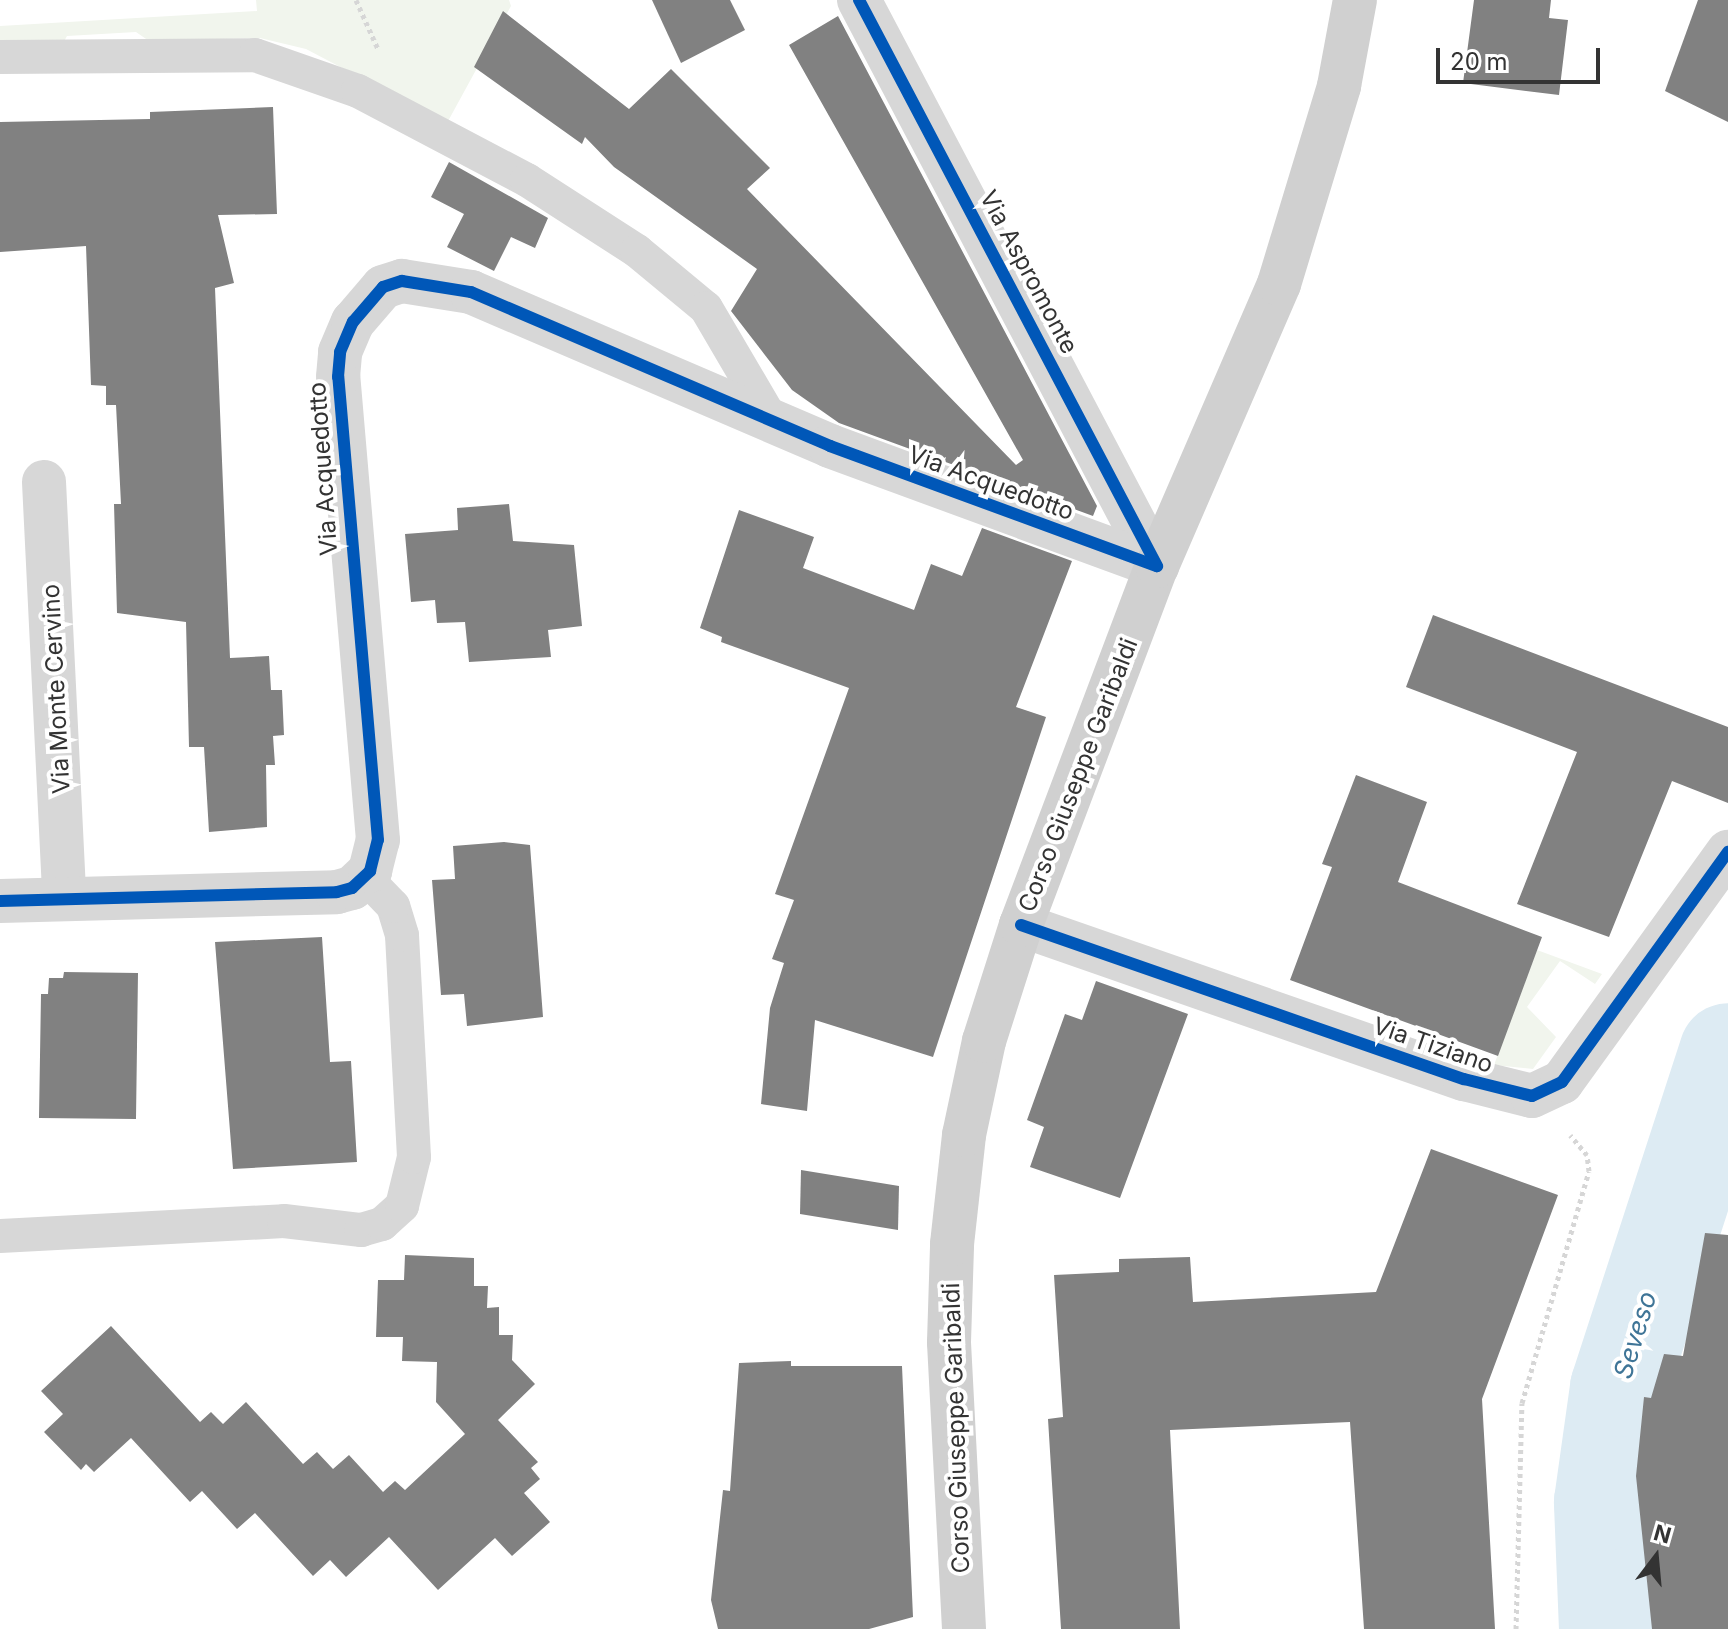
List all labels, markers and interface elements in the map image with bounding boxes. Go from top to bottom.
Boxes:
scale bar [1440,32,1604,82]
text: 20 m [1450,47,1508,76]
street label: Via Aspromonte [974,185,1084,359]
street label: Via Acquedotto [303,381,343,557]
street label: Via Acquedotto [904,440,1078,526]
street label: Via Monte Cervino [36,583,76,795]
street label: Corso Giuseppe Garibaldi [1012,634,1144,916]
street label: Via Tiziano [1369,1011,1497,1079]
street label: Corso Giuseppe Garibaldi [937,1282,975,1574]
water label: Seveso [1607,1288,1663,1382]
north arrow [1616,1517,1696,1597]
text: N [1651,1519,1674,1549]

